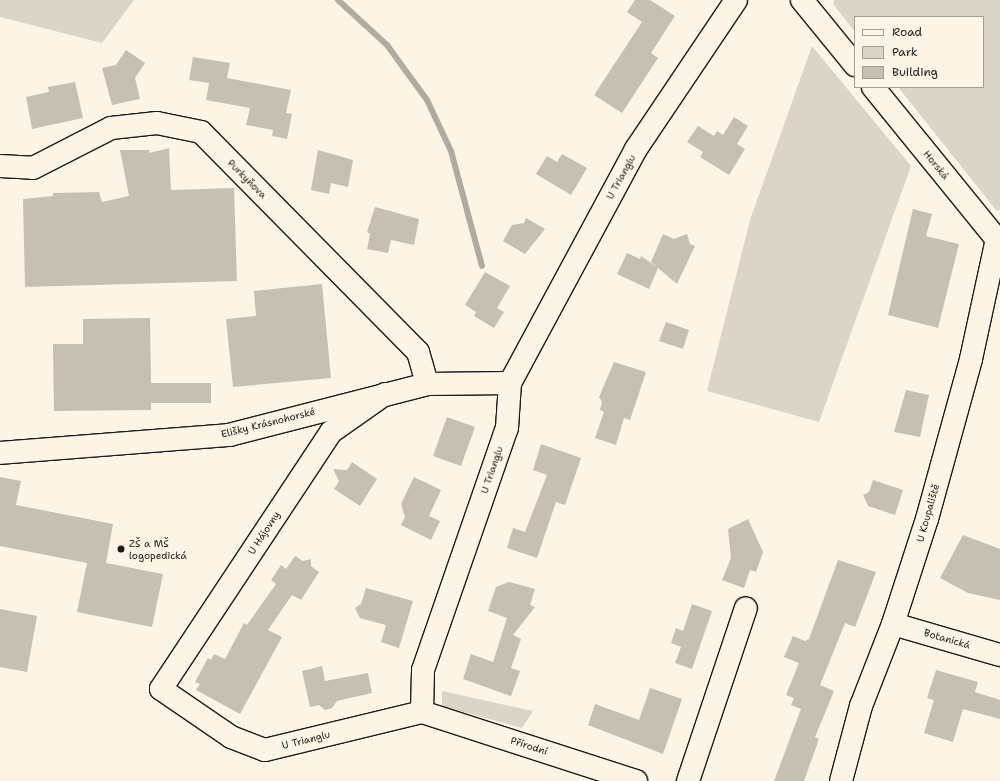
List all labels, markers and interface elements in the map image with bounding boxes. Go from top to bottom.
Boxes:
legend [854,16,984,88]
text: Road [892,24,922,40]
text: Park [892,44,918,60]
text: Building [892,64,938,80]
street label: Horská [921,148,951,182]
street label: U Trianglu [604,153,638,201]
street label: Purkyňova [225,157,269,201]
street label: Elišky Krásnohorské [220,405,316,441]
street label: U Trianglu [478,445,506,495]
street label: U Koupaliště [914,483,942,543]
street label: U Hájovny [246,509,282,557]
place label: ZŠ a MŠ logopedická [129,537,187,560]
marker: ZŠ a MŠ logopedická [116,544,126,554]
street label: Botanická [923,627,971,651]
street label: U Trianglu [281,728,331,752]
street label: Přírodní [509,734,549,758]

